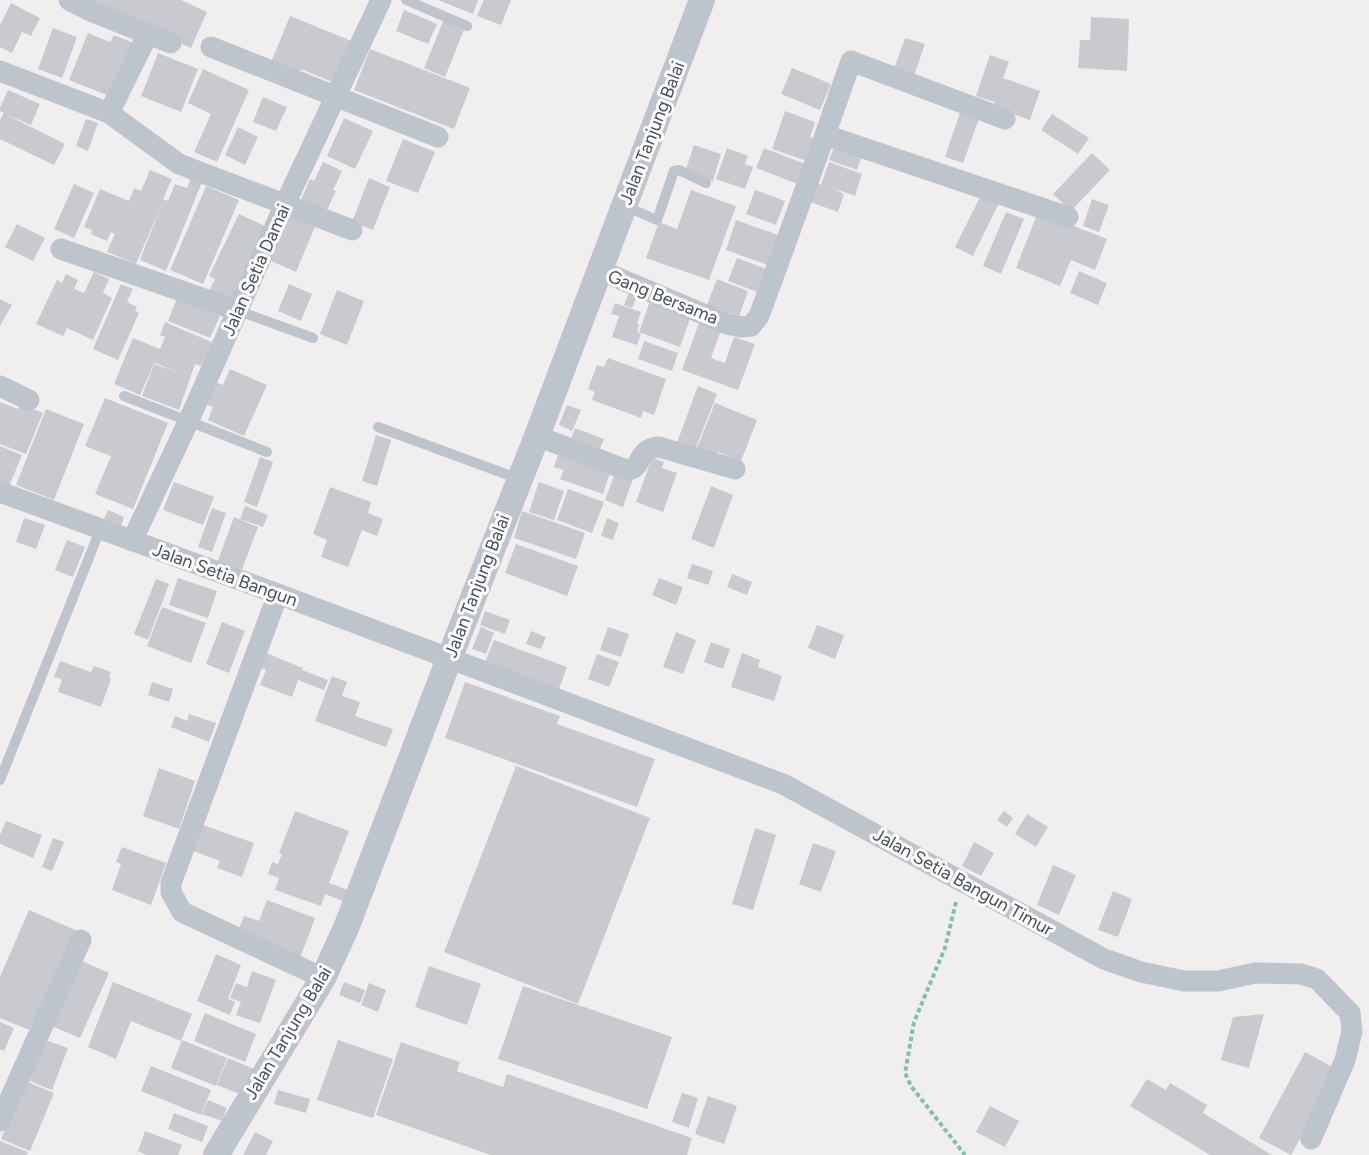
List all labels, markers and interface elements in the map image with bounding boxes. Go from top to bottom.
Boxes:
street label: Jalan Tanjung Balai [615,58,689,208]
street label: Jalan Setia Damai [217,201,295,339]
street label: Gang Bersama [605,265,721,329]
street label: Jalan Tanjung Balai [440,511,514,661]
street label: Jalan Setia Bangun [150,539,300,611]
street label: Jalan Setia Bangun Timur [869,823,1057,941]
street label: Jalan Tanjung Balai [240,962,336,1104]

